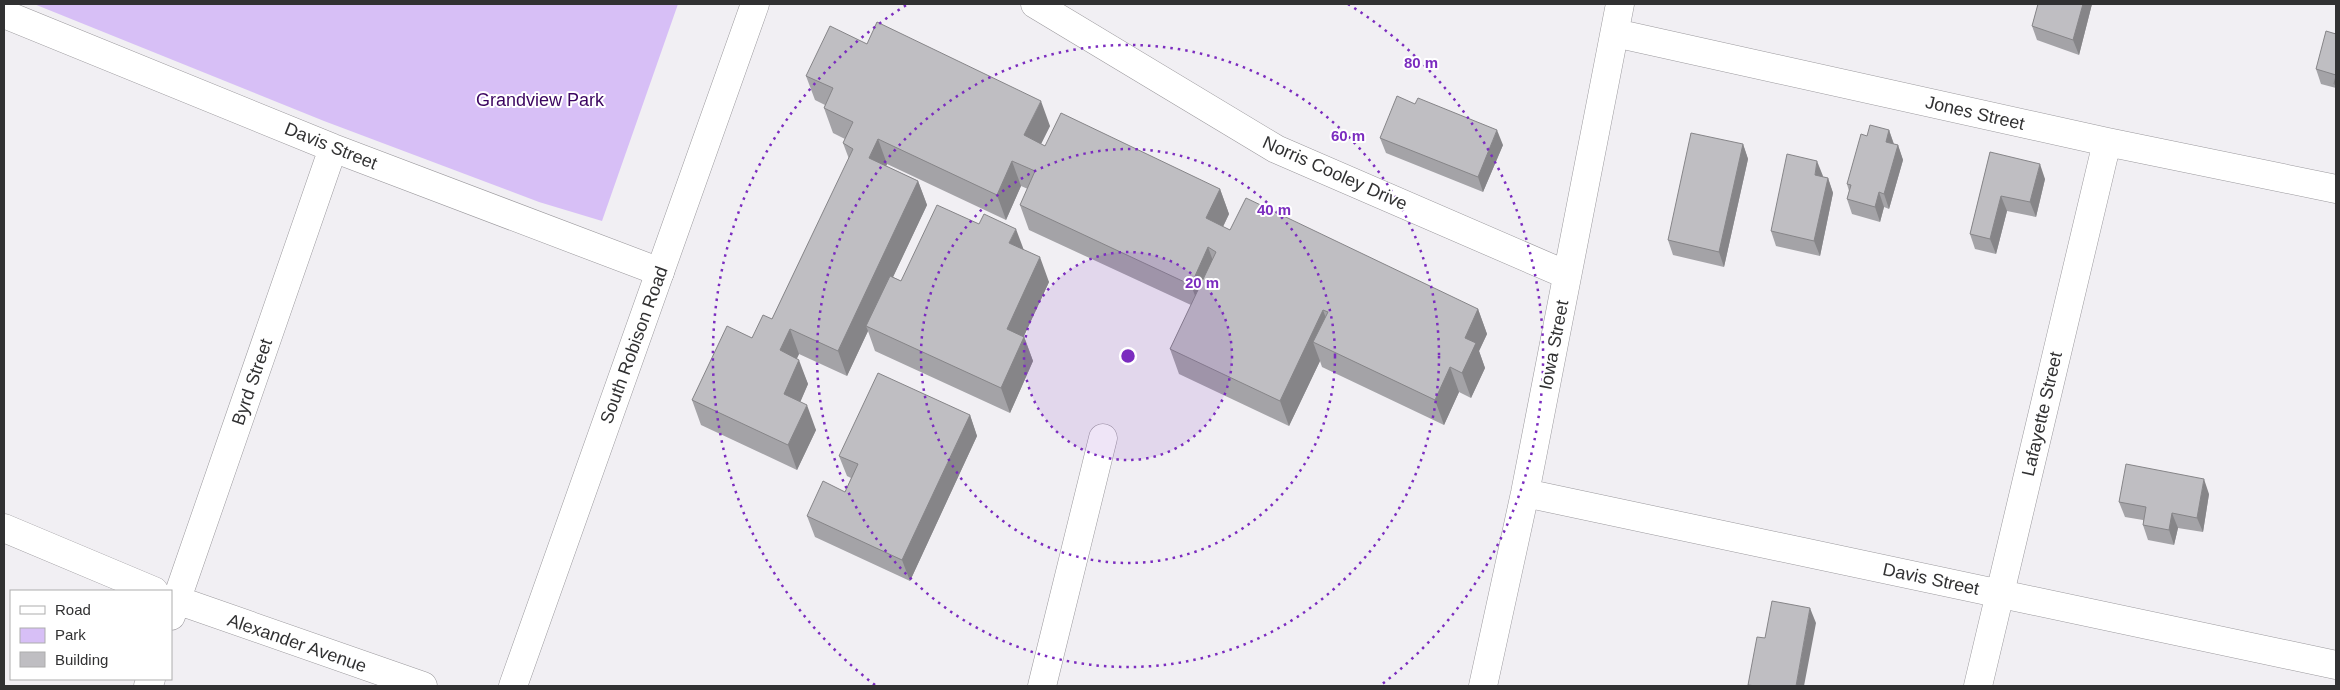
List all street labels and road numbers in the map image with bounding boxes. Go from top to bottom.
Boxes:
street label: Jones Street [1924,92,2026,134]
street label: Davis Street [282,118,380,174]
street label: Norris Cooley Drive [1260,132,1410,214]
street label: South Robison Road [596,264,672,426]
street label: Iowa Street [1535,298,1573,392]
street label: Byrd Street [228,336,276,428]
street label: Lafayette Street [2018,350,2066,478]
street label: Davis Street [1881,559,1981,599]
street label: Alexander Avenue [225,610,369,676]

